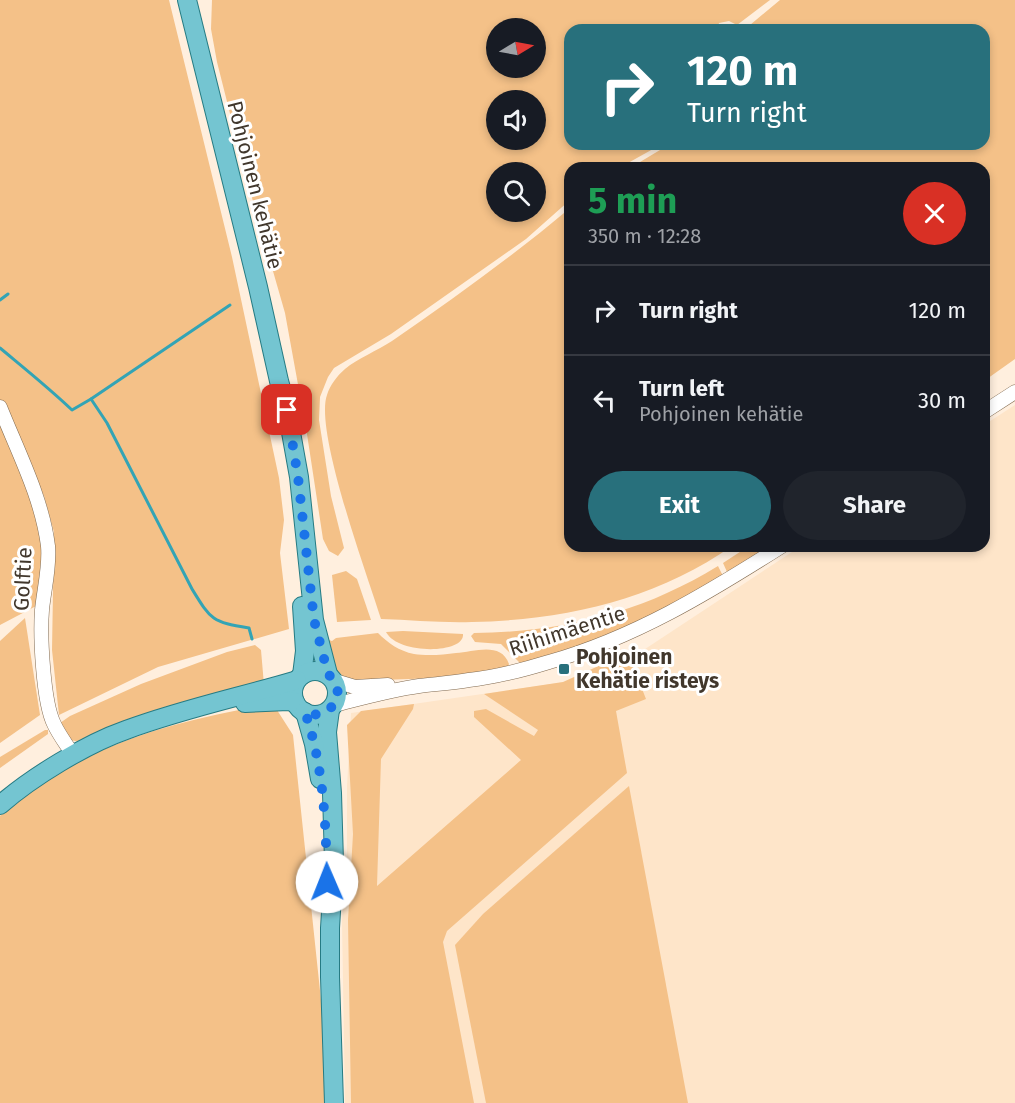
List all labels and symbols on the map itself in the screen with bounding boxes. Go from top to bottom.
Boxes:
north arrow [486,18,546,78]
street label: Pohjoinen kehätie [222,98,288,272]
pin [261,384,312,435]
street label: Golftie [8,547,38,611]
street label: Riihimäentie [505,600,629,662]
place label: Pohjoinen Kehätie risteys [576,644,719,694]
marker: Pohjoinen Kehätie risteys [557,662,571,676]
position arrow [295,850,359,914]

